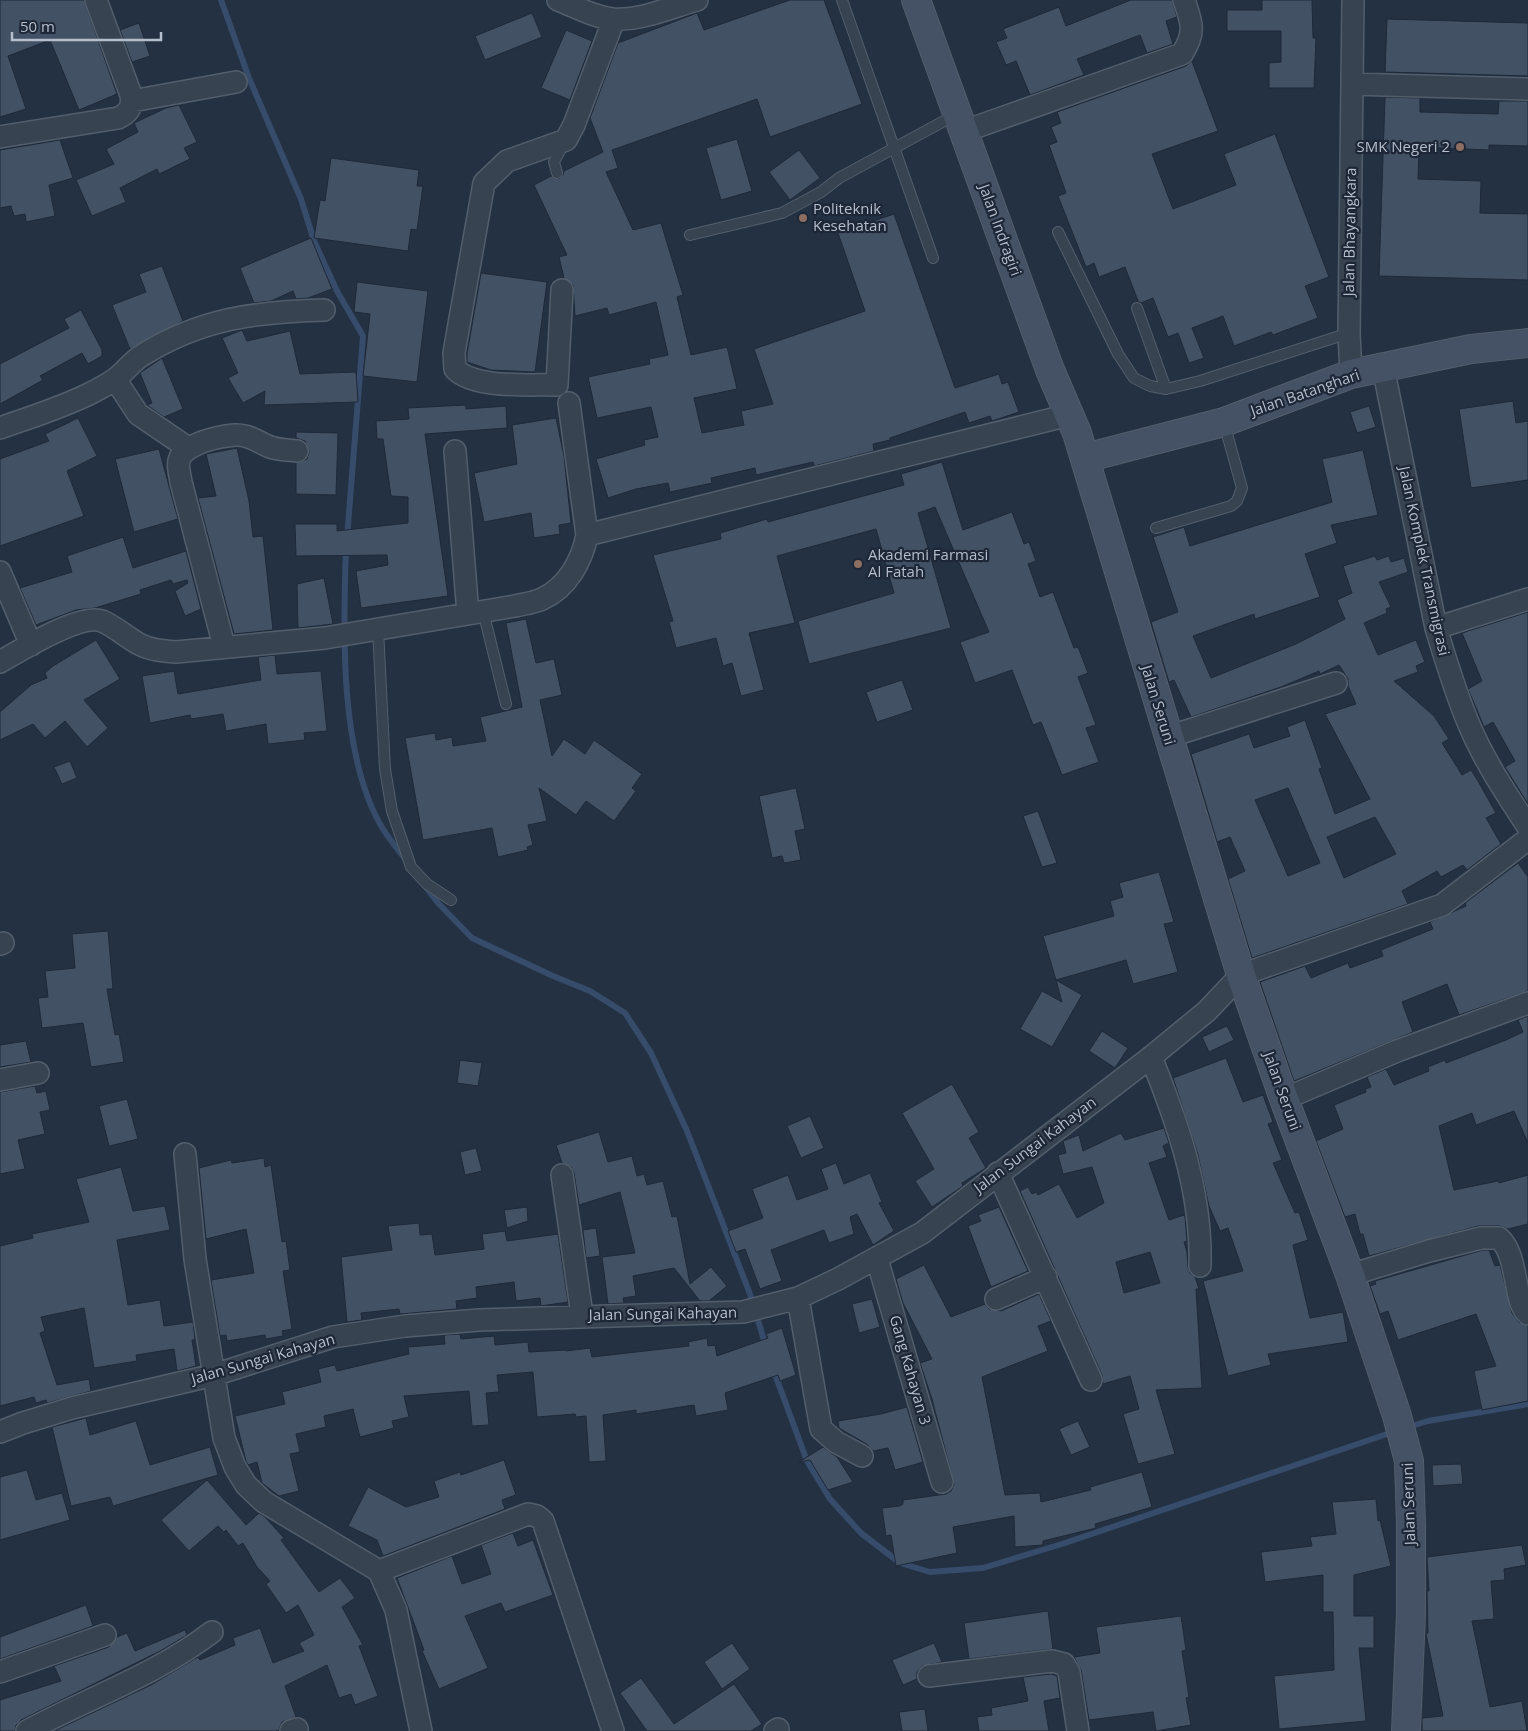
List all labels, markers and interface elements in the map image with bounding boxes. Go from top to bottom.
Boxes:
scale bar [12,10,161,42]
text: 50 m [20,16,55,36]
place label: SMK Negeri 2 [1357,136,1450,156]
marker: SMK Negeri 2 [1454,141,1466,153]
street label: Jalan Bhayangkara [1338,167,1360,298]
street label: Jalan Indragiri [974,179,1027,278]
place label: Politeknik Kesehatan [813,198,887,235]
marker: Politeknik Kesehatan [797,212,809,224]
street label: Jalan Batanghari [1246,364,1362,421]
street label: Jalan Komplek Transmigrasi [1395,462,1455,657]
place label: Akademi Farmasi Al Fatah [868,544,988,581]
marker: Akademi Farmasi Al Fatah [852,558,864,570]
street label: Jalan Seruni [1137,660,1181,747]
street label: Jalan Seruni [1259,1047,1306,1133]
street label: Jalan Sungai Kahayan [967,1092,1100,1198]
street label: Jalan Sungai Kahayan [587,1302,737,1324]
street label: Gang Kahayan 3 [886,1313,936,1427]
street label: Jalan Sungai Kahayan [187,1328,337,1389]
street label: Jalan Seruni [1397,1462,1420,1548]

